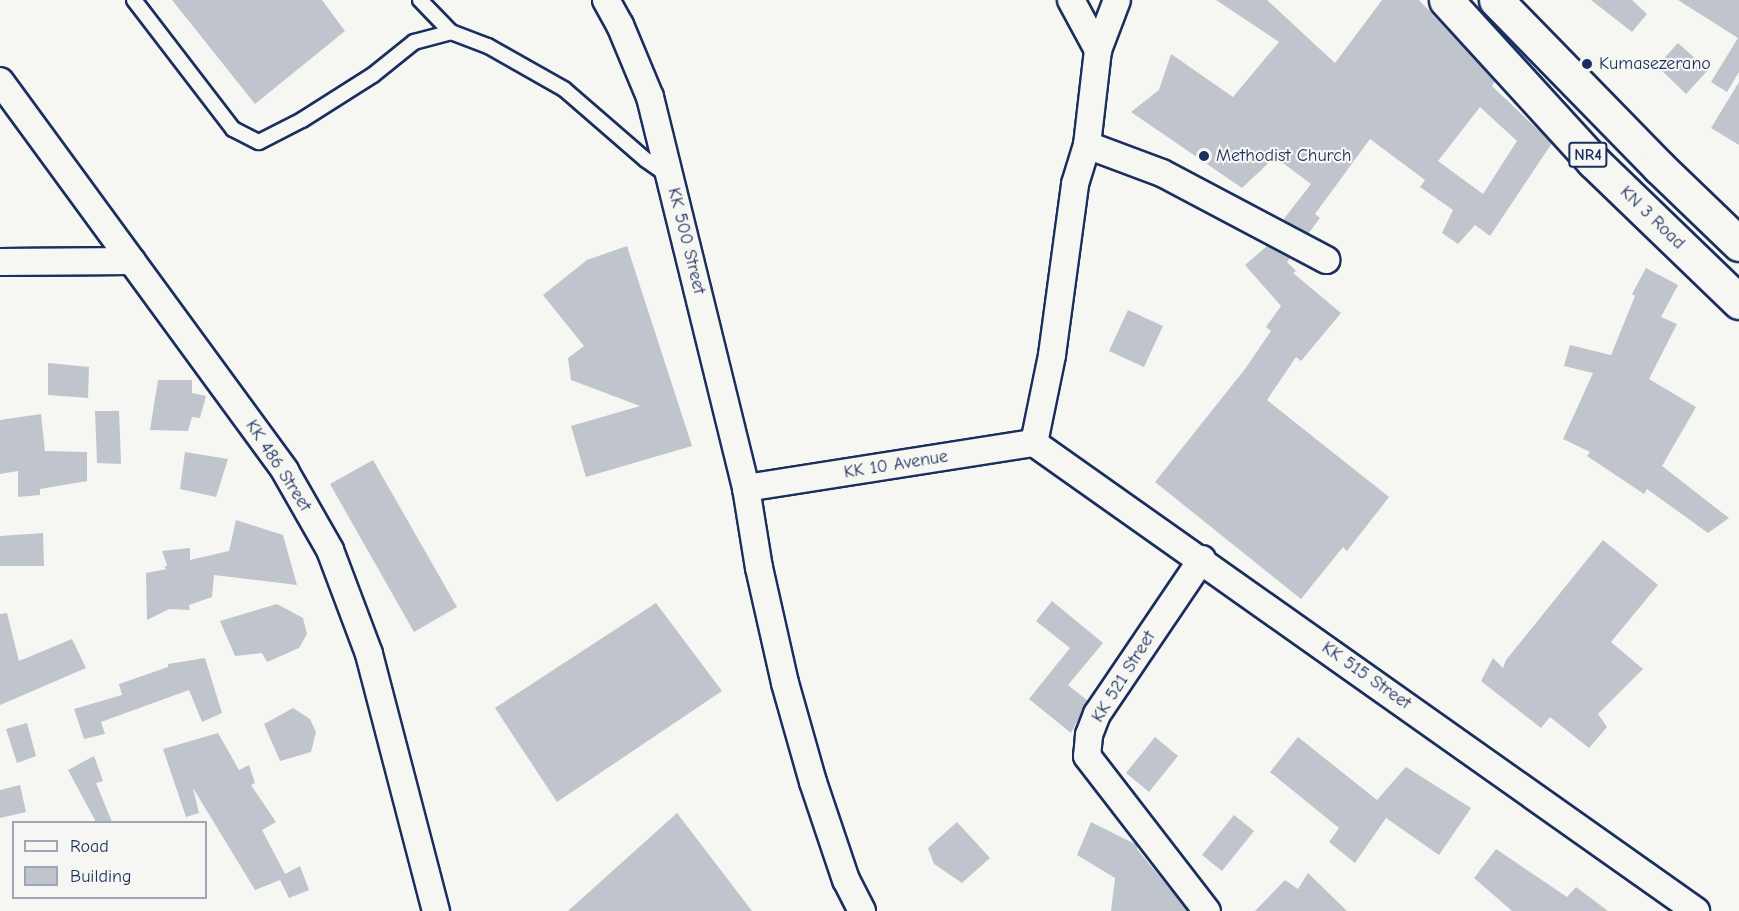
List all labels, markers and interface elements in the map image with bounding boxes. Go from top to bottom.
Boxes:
place label: Kumasezerano [1599,53,1711,75]
marker: Kumasezerano [1580,57,1594,71]
road number: NR4 [1567,142,1609,168]
place label: Methodist Church [1216,145,1352,167]
marker: Methodist Church [1197,149,1211,163]
street label: KN 3 Road [1615,182,1689,254]
street label: KK 500 Street [662,186,710,296]
street label: KK 486 Street [240,416,316,516]
street label: KK 10 Avenue [842,446,950,484]
street label: KK 521 Street [1087,627,1161,727]
street label: KK 515 Street [1317,637,1415,715]
legend [12,821,207,899]
text: Road [70,836,109,857]
text: Building [70,866,132,887]

